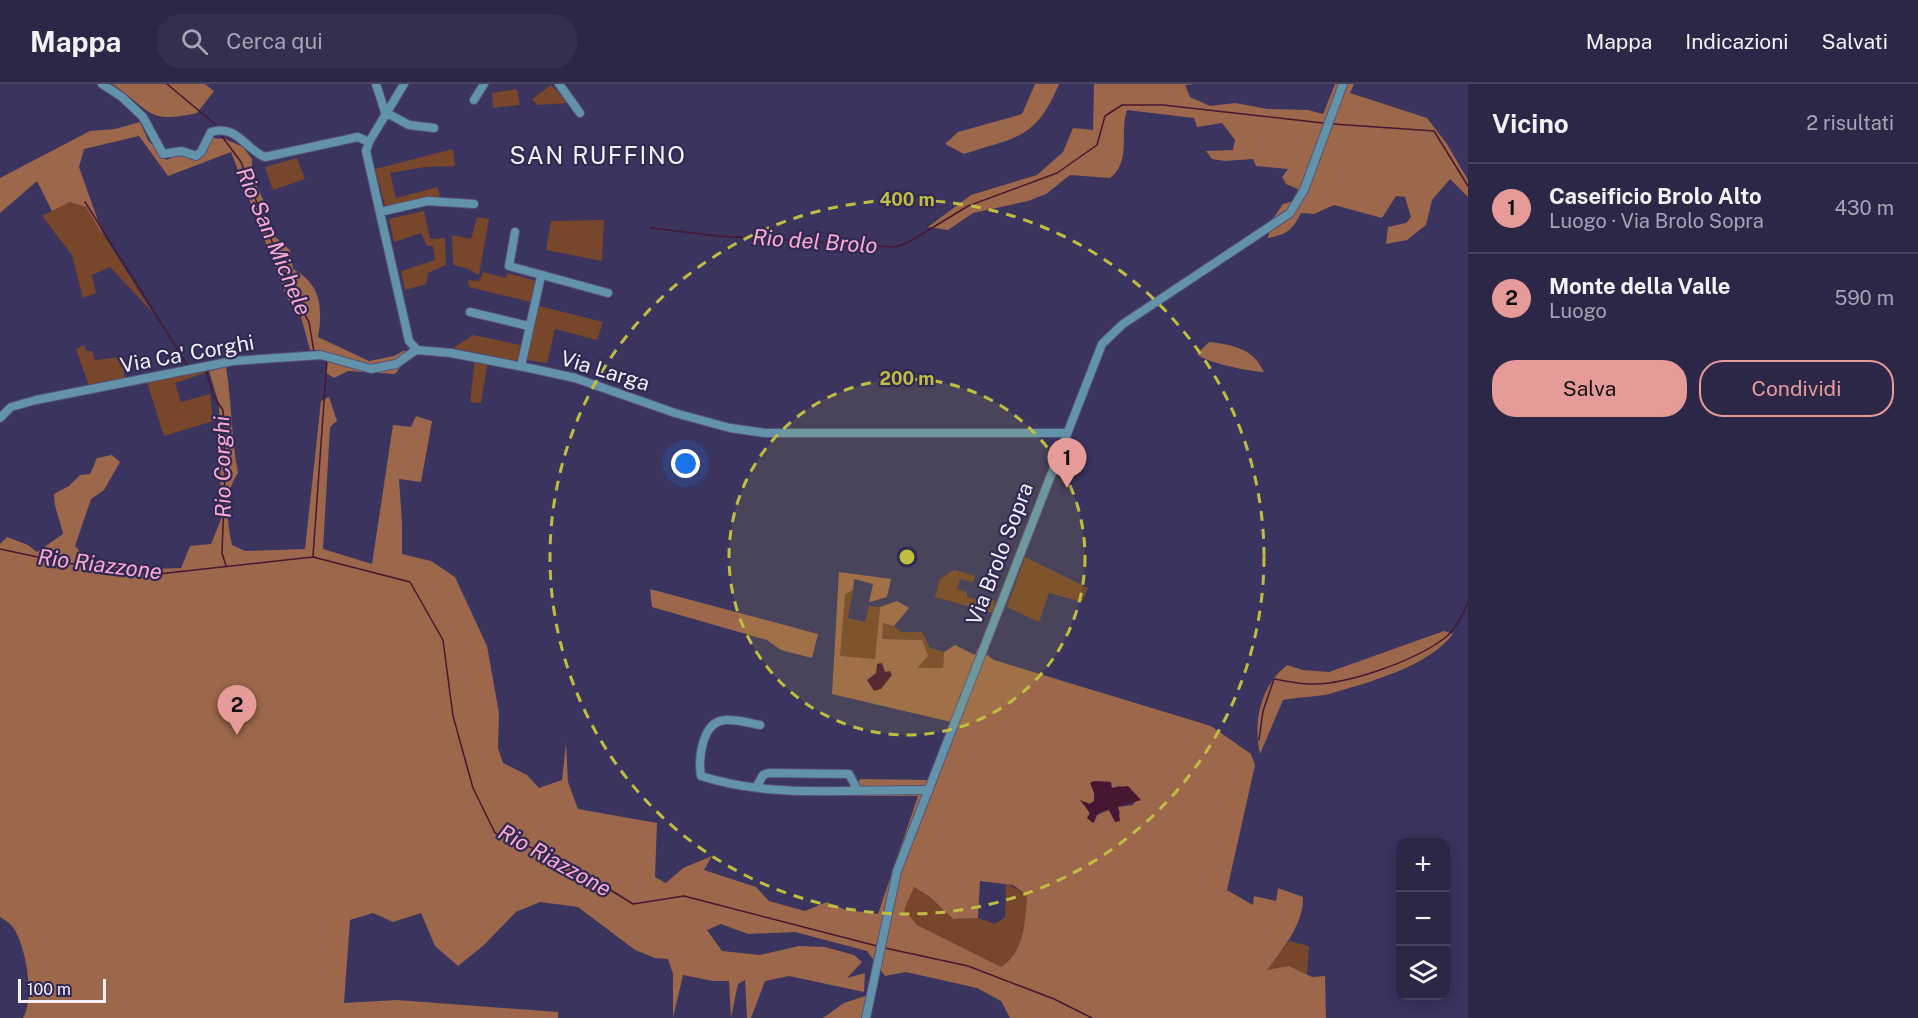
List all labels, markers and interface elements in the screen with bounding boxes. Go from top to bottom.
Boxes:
search box [157,14,577,68]
text: Mappa [30,25,121,58]
icon: search [178,25,211,58]
text: Cerca qui [226,28,323,54]
text: Mappa [1586,29,1652,54]
text: Indicazioni [1685,29,1789,54]
text: Salvati [1822,29,1888,54]
text: Vicino [1492,108,1569,139]
text: 2 risultati [1806,111,1894,135]
district label: SAN RUFFINO [510,141,686,169]
water label: Rio San Michele [231,163,317,319]
text: Caseificio Brolo Alto [1549,183,1762,209]
text: 400 m [879,189,935,210]
text: 1 [1507,196,1516,220]
text: 430 m [1835,196,1894,220]
text: Luogo · Via Brolo Sopra [1549,209,1764,233]
water label: Rio del Brolo [752,224,878,258]
text: Monte della Valle [1549,273,1731,299]
text: 2 [1505,286,1518,310]
text: 590 m [1834,286,1894,310]
text: Luogo [1549,299,1607,323]
street label: Via Ca' Corghi [118,329,256,378]
street label: Via Larga [558,345,653,396]
button: Salva [1492,360,1687,417]
button: Condividi [1699,360,1894,417]
text: 200 m [880,368,934,389]
water label: Rio Corghi [208,415,236,518]
pin: 1 [1048,438,1086,488]
your location [671,449,700,478]
street label: Via Brolo Sopra [961,479,1038,629]
water label: Rio Riazzone [37,543,164,585]
centre of rings [897,547,917,567]
pin: 2 [218,686,256,735]
water label: Rio Riazzone [494,818,616,902]
map controls [1396,838,1450,1000]
button: + [1396,838,1450,892]
button: − [1396,892,1450,946]
button: layers [1396,946,1450,1000]
scale bar [18,976,106,1004]
text: 100 m [27,980,71,999]

